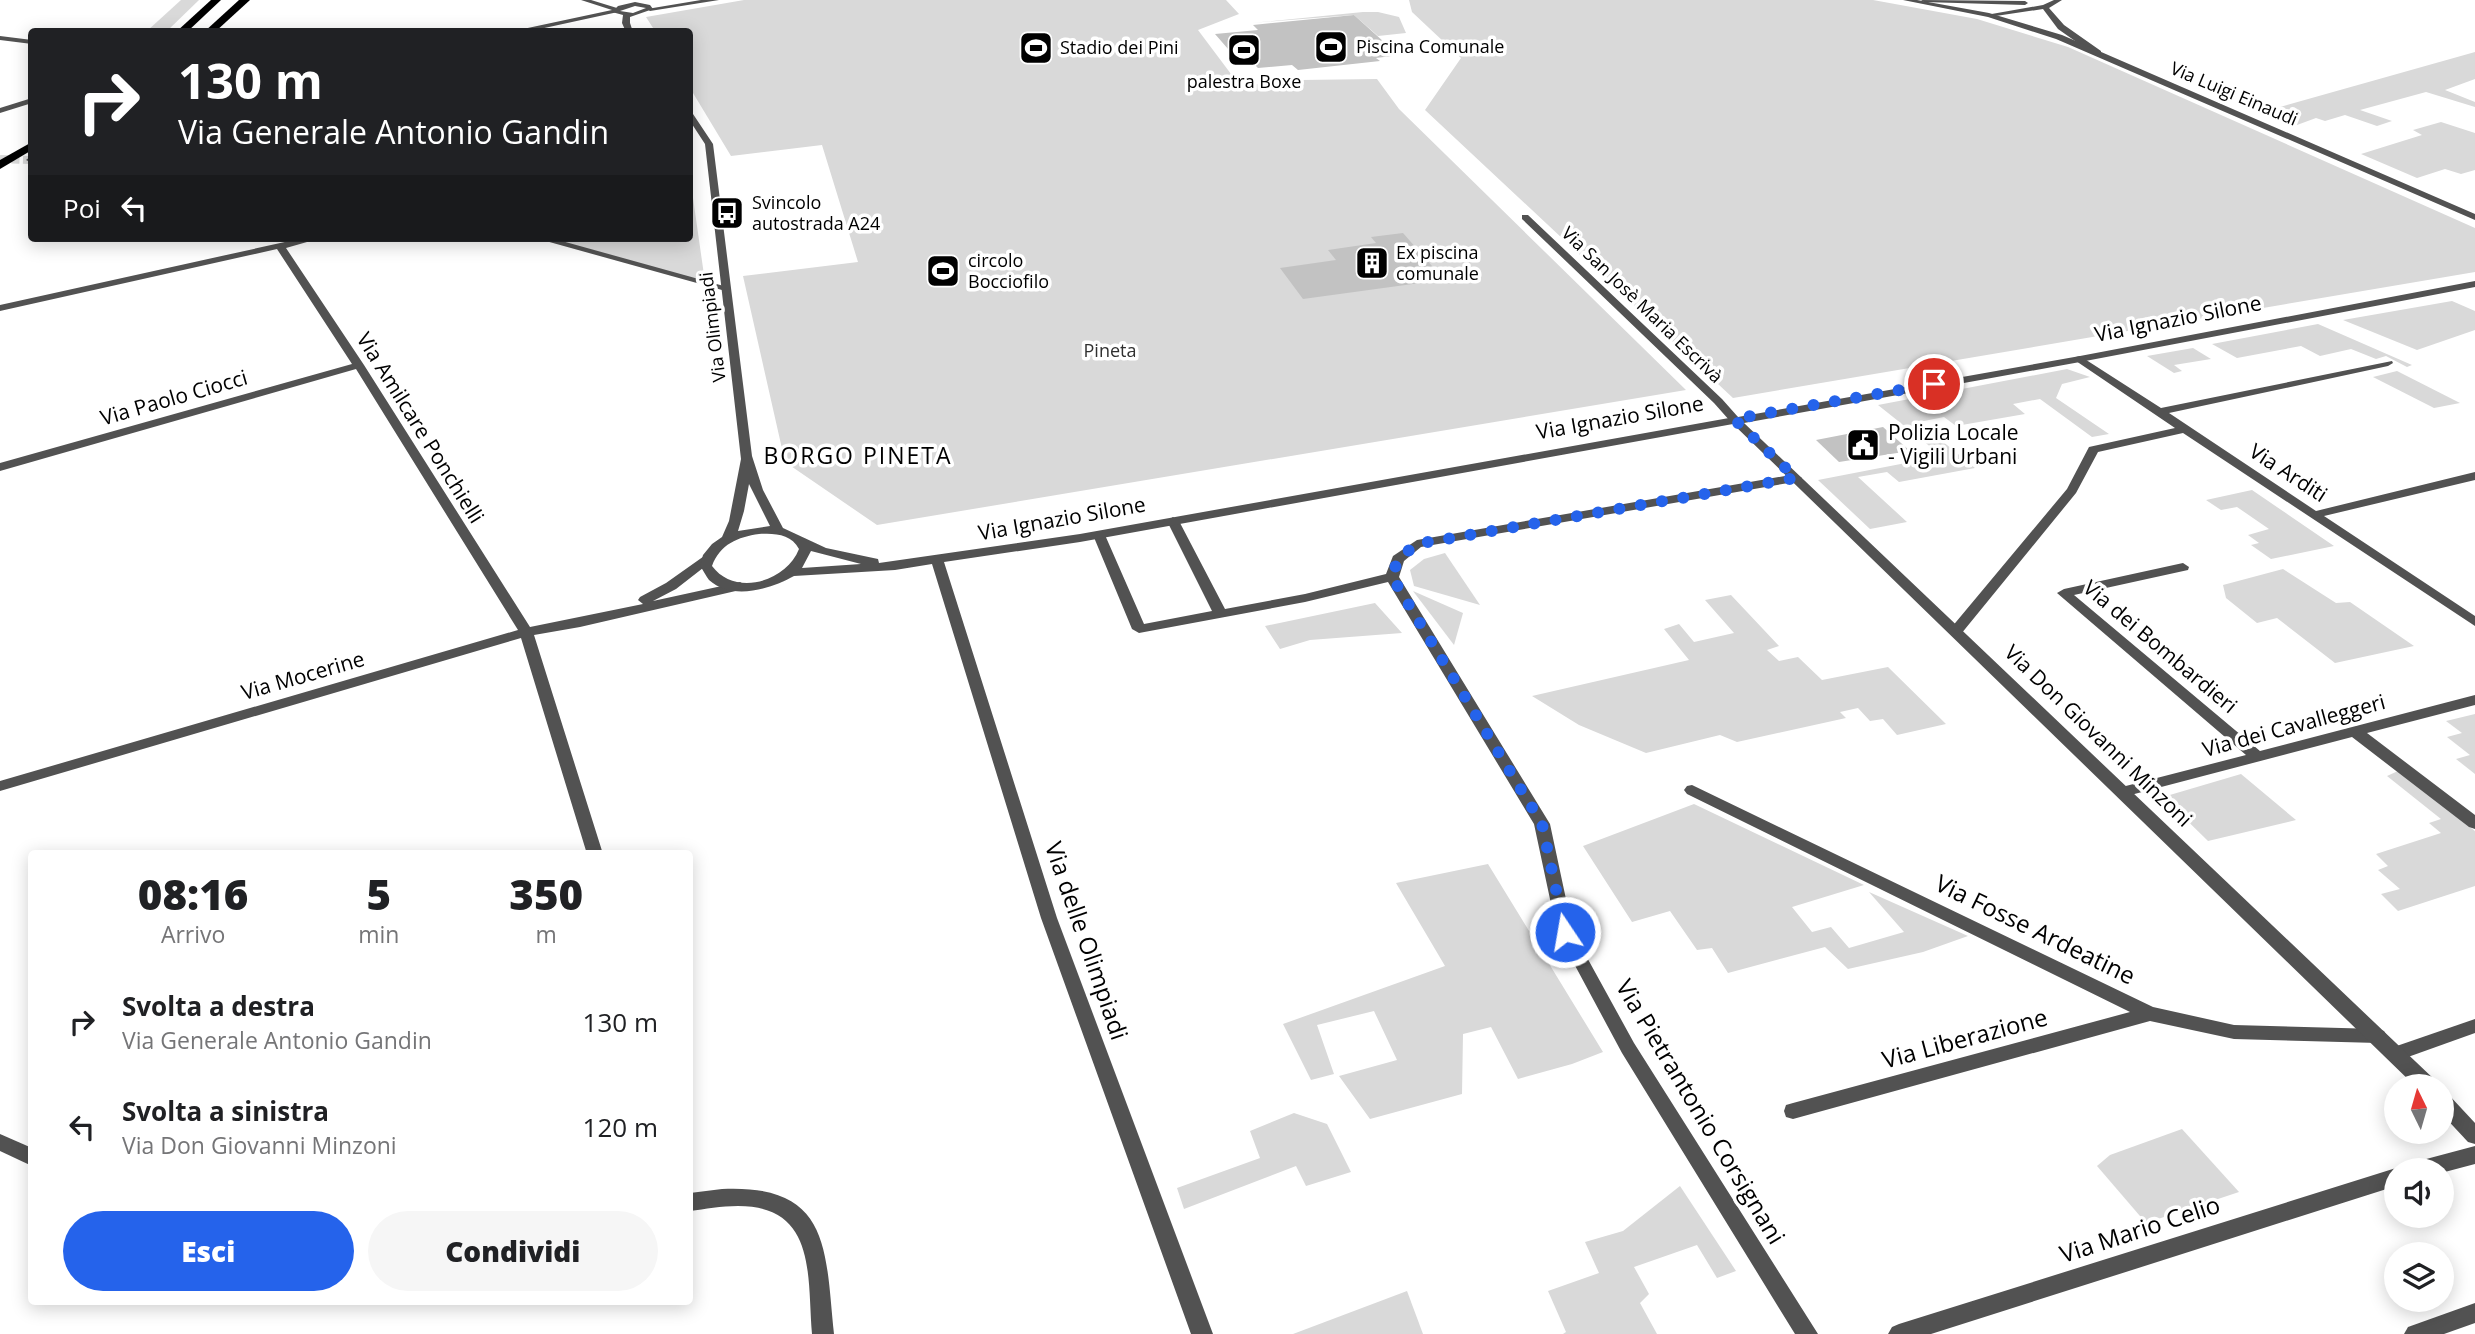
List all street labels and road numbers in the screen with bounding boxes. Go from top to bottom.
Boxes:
street label: Via Luigi Einaudi [2167,55,2302,131]
street label: Via San Josè Maria Escrivà [1557,221,1729,388]
street label: Via Olimpiadi [693,271,731,384]
street label: Via Ignazio Silone [2092,288,2264,348]
street label: Via Amilcare Ponchielli [351,327,491,528]
street label: Via Paolo Ciocci [97,363,251,431]
street label: Via Ignazio Silone [1534,389,1706,446]
street label: Via Arditi [2244,437,2333,508]
street label: Via Ignazio Silone [976,490,1148,547]
street label: Via dei Bombardieri [2078,574,2244,719]
street label: Via Don Giovanni Minzoni [1999,638,2199,832]
street label: Via Mocerine [238,644,368,706]
street label: Via dei Cavalleggeri [2199,687,2388,763]
street label: Via delle Olimpiadi [1038,837,1137,1044]
street label: Via Fosse Ardeatine [1930,866,2141,991]
street label: Via Pietrantonio Corsignani [1609,973,1794,1250]
street label: Via Liberazione [1878,1000,2051,1075]
street label: Via Mario Celio [2055,1187,2224,1270]

